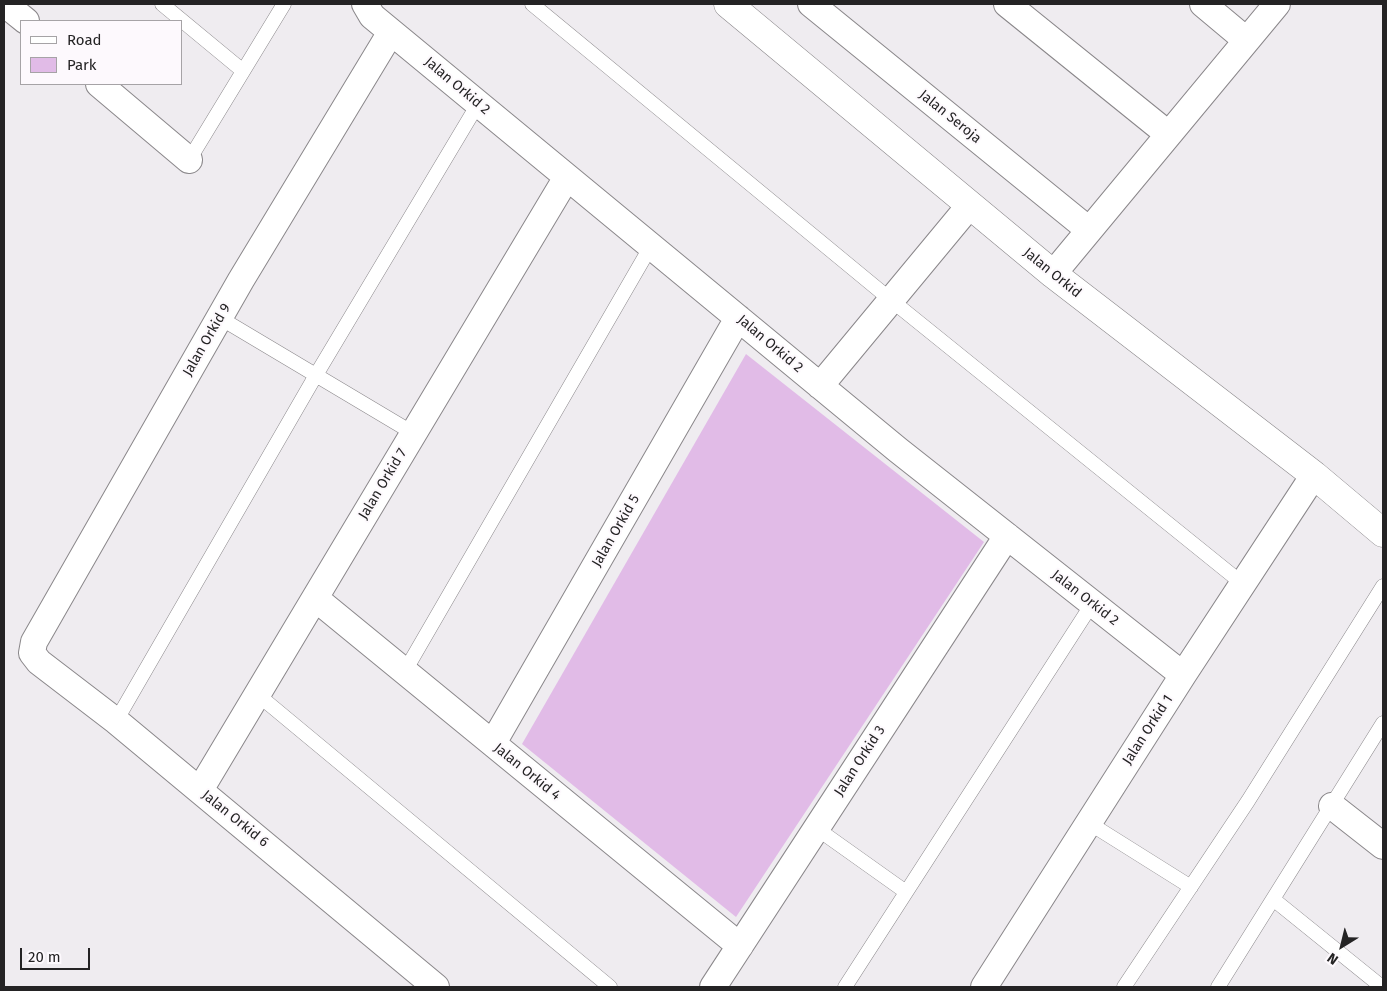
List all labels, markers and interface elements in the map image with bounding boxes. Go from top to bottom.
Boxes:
legend [20,20,182,85]
text: Road [67,31,102,49]
street label: Jalan Orkid 2 [421,54,493,118]
text: Park [67,56,97,74]
street label: Jalan Seroja [915,87,985,147]
street label: Jalan Orkid [1020,244,1084,302]
street label: Jalan Orkid 9 [179,301,235,379]
street label: Jalan Orkid 2 [734,312,806,376]
street label: Jalan Orkid 7 [355,445,411,523]
street label: Jalan Orkid 5 [589,492,643,570]
street label: Jalan Orkid 2 [1048,567,1122,629]
street label: Jalan Orkid 1 [1119,692,1177,768]
street label: Jalan Orkid 3 [831,723,889,799]
street label: Jalan Orkid 4 [490,740,564,804]
street label: Jalan Orkid 6 [198,787,272,851]
north arrow [1317,921,1367,971]
scale bar [22,938,92,970]
text: 20 m [28,948,61,966]
text: N [1324,949,1342,968]

